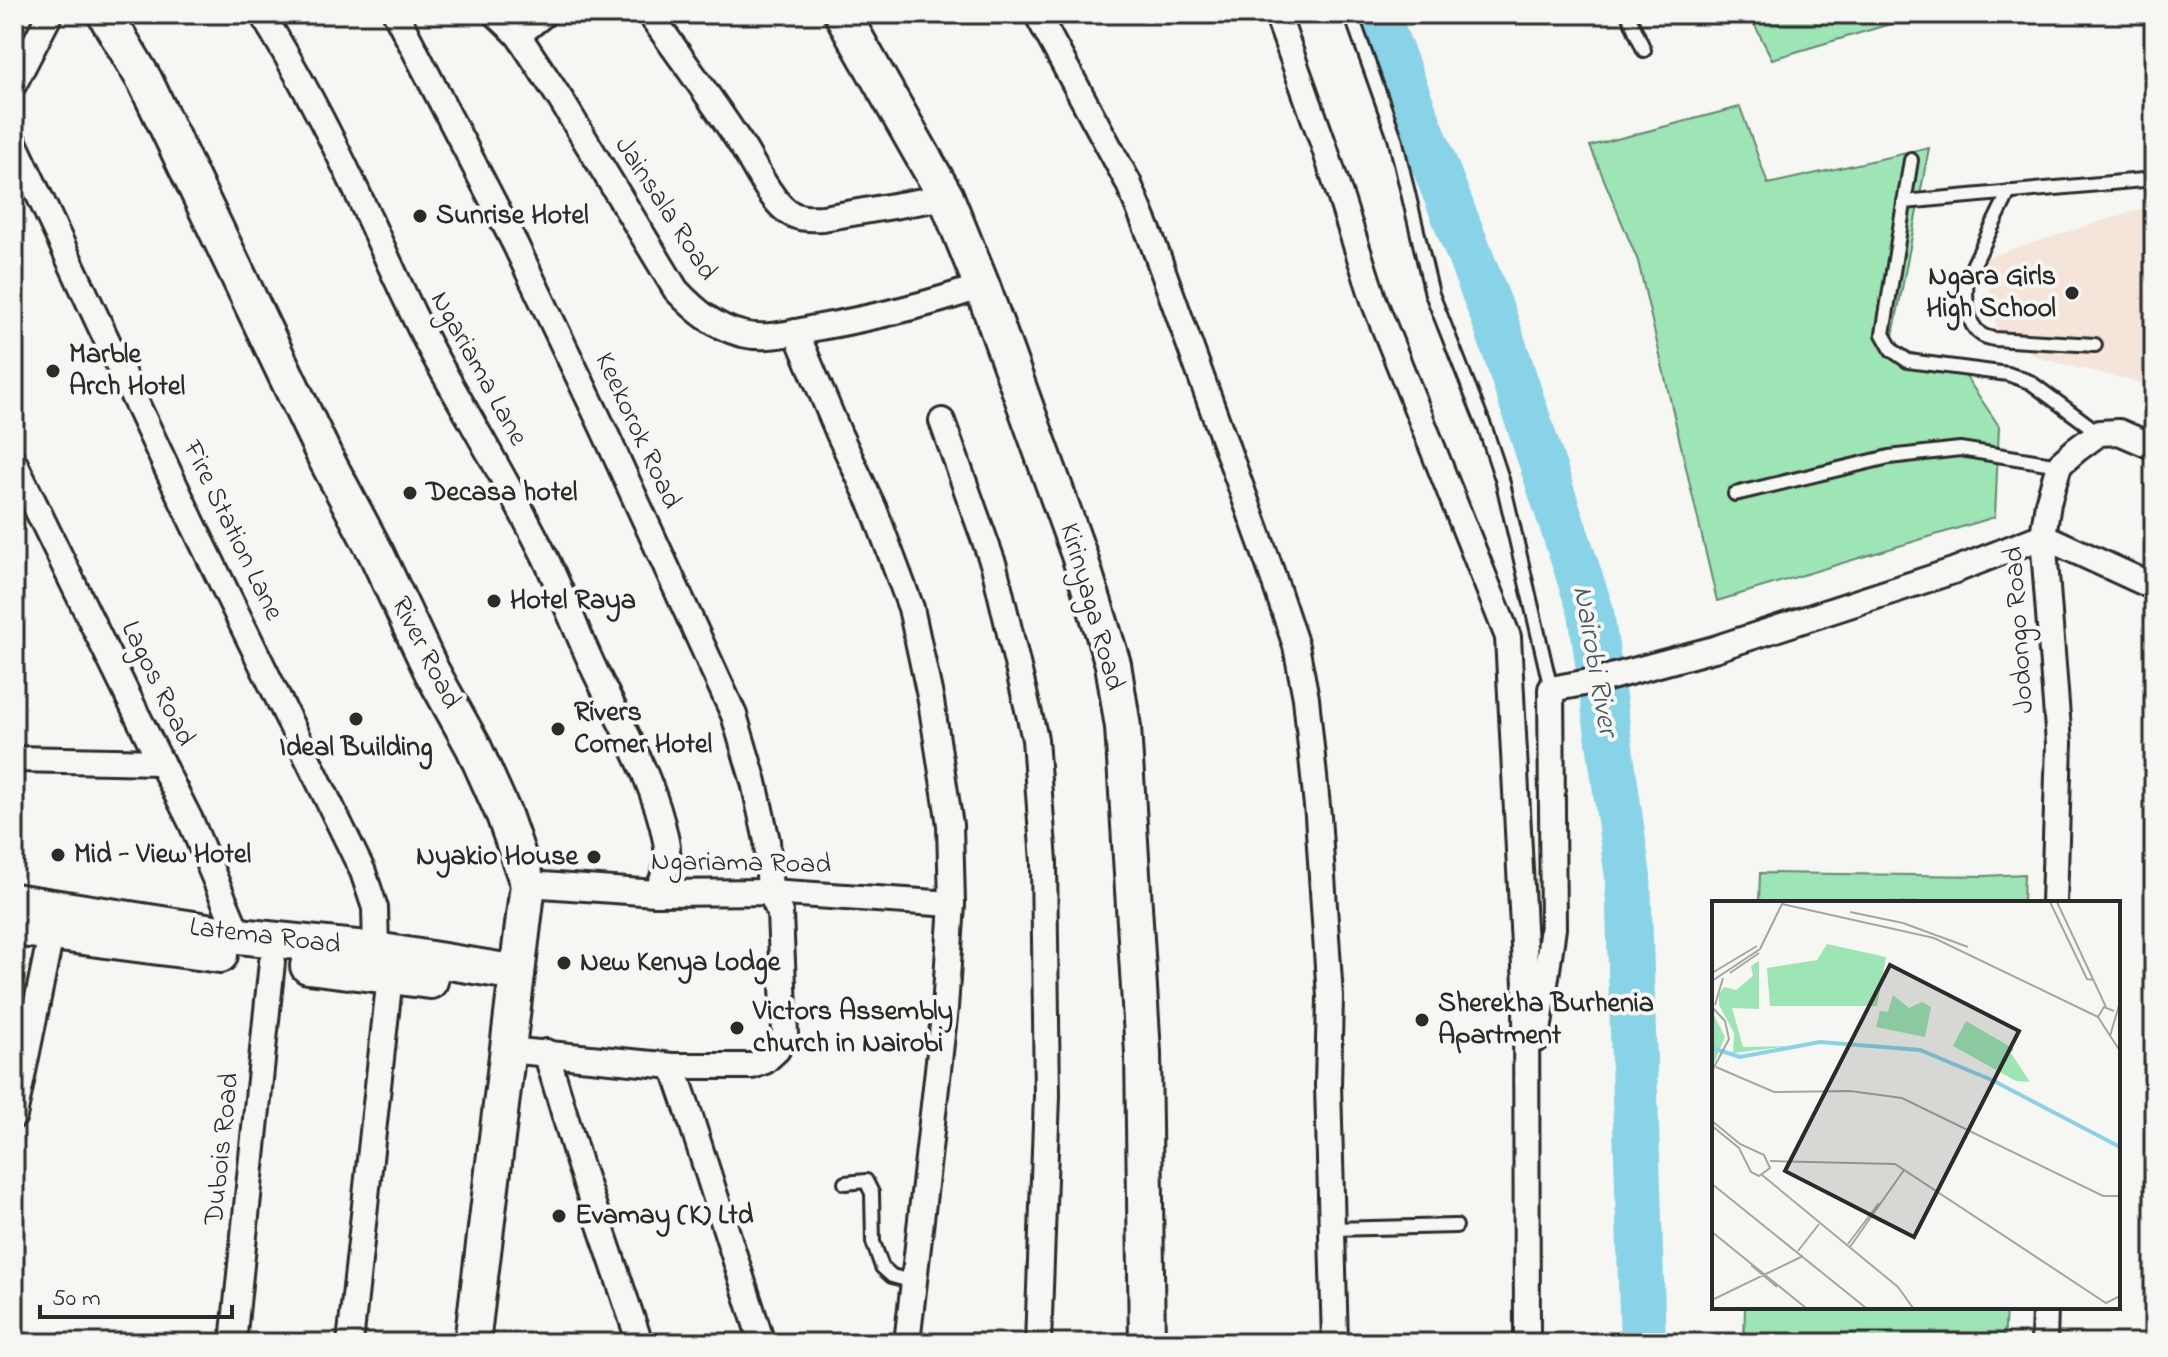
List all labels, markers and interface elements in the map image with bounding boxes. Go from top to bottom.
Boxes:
street label: Jainsala Road [603,129,727,289]
place label: Sunrise Hotel [436,196,589,237]
marker: Sunrise Hotel [411,207,429,225]
place label: Ngara Girls High School [1926,257,2056,331]
street label: Ngariama Lane [419,284,538,454]
marker: Ngara Girls High School [2063,284,2081,302]
place label: Marble Arch Hotel [69,335,185,408]
street label: Keekorok Road [583,346,691,516]
marker: Marble Arch Hotel [44,362,62,380]
street label: Fire Station Lane [170,433,293,628]
place label: Decasa hotel [424,473,578,514]
marker: Decasa hotel [401,484,419,502]
street label: Kirinyaga Road [1048,518,1135,696]
street label: Jodongo Road [1994,545,2046,715]
place label: Hotel Raya [510,581,636,622]
water label: Nairobi River [1559,582,1629,743]
street label: River Road [379,590,471,717]
marker: Hotel Raya [485,592,503,610]
street label: Lagos Road [109,614,205,754]
place label: Rivers Corner Hotel [574,693,712,766]
marker: Ideal Building [347,710,365,728]
marker: Rivers Corner Hotel [549,720,567,738]
place label: Ideal Building [279,728,433,770]
place label: Mid - View Hotel [74,835,252,876]
place label: Nyakio House [416,837,579,878]
street label: Ngariama Road [651,842,832,886]
marker: Mid - View Hotel [49,846,67,864]
marker: Nyakio House [585,848,603,866]
inset map [1712,901,2120,1309]
street label: Latema Road [187,907,343,967]
place label: New Kenya Lodge [580,943,782,985]
marker: New Kenya Lodge [555,954,573,972]
place label: Sherekha Burhenia Apartment [1438,984,1654,1057]
place label: Victors Assembly church in Nairobi [752,992,953,1065]
marker: Sherekha Burhenia Apartment [1413,1011,1431,1029]
marker: Victors Assembly church in Nairobi [728,1019,746,1037]
street label: Dubois Road [195,1071,251,1228]
place label: Evamay (K) Ltd [575,1196,754,1237]
marker: Evamay (K) Ltd [550,1207,568,1225]
scale bar [40,1269,232,1319]
text: 50 m [52,1282,101,1317]

